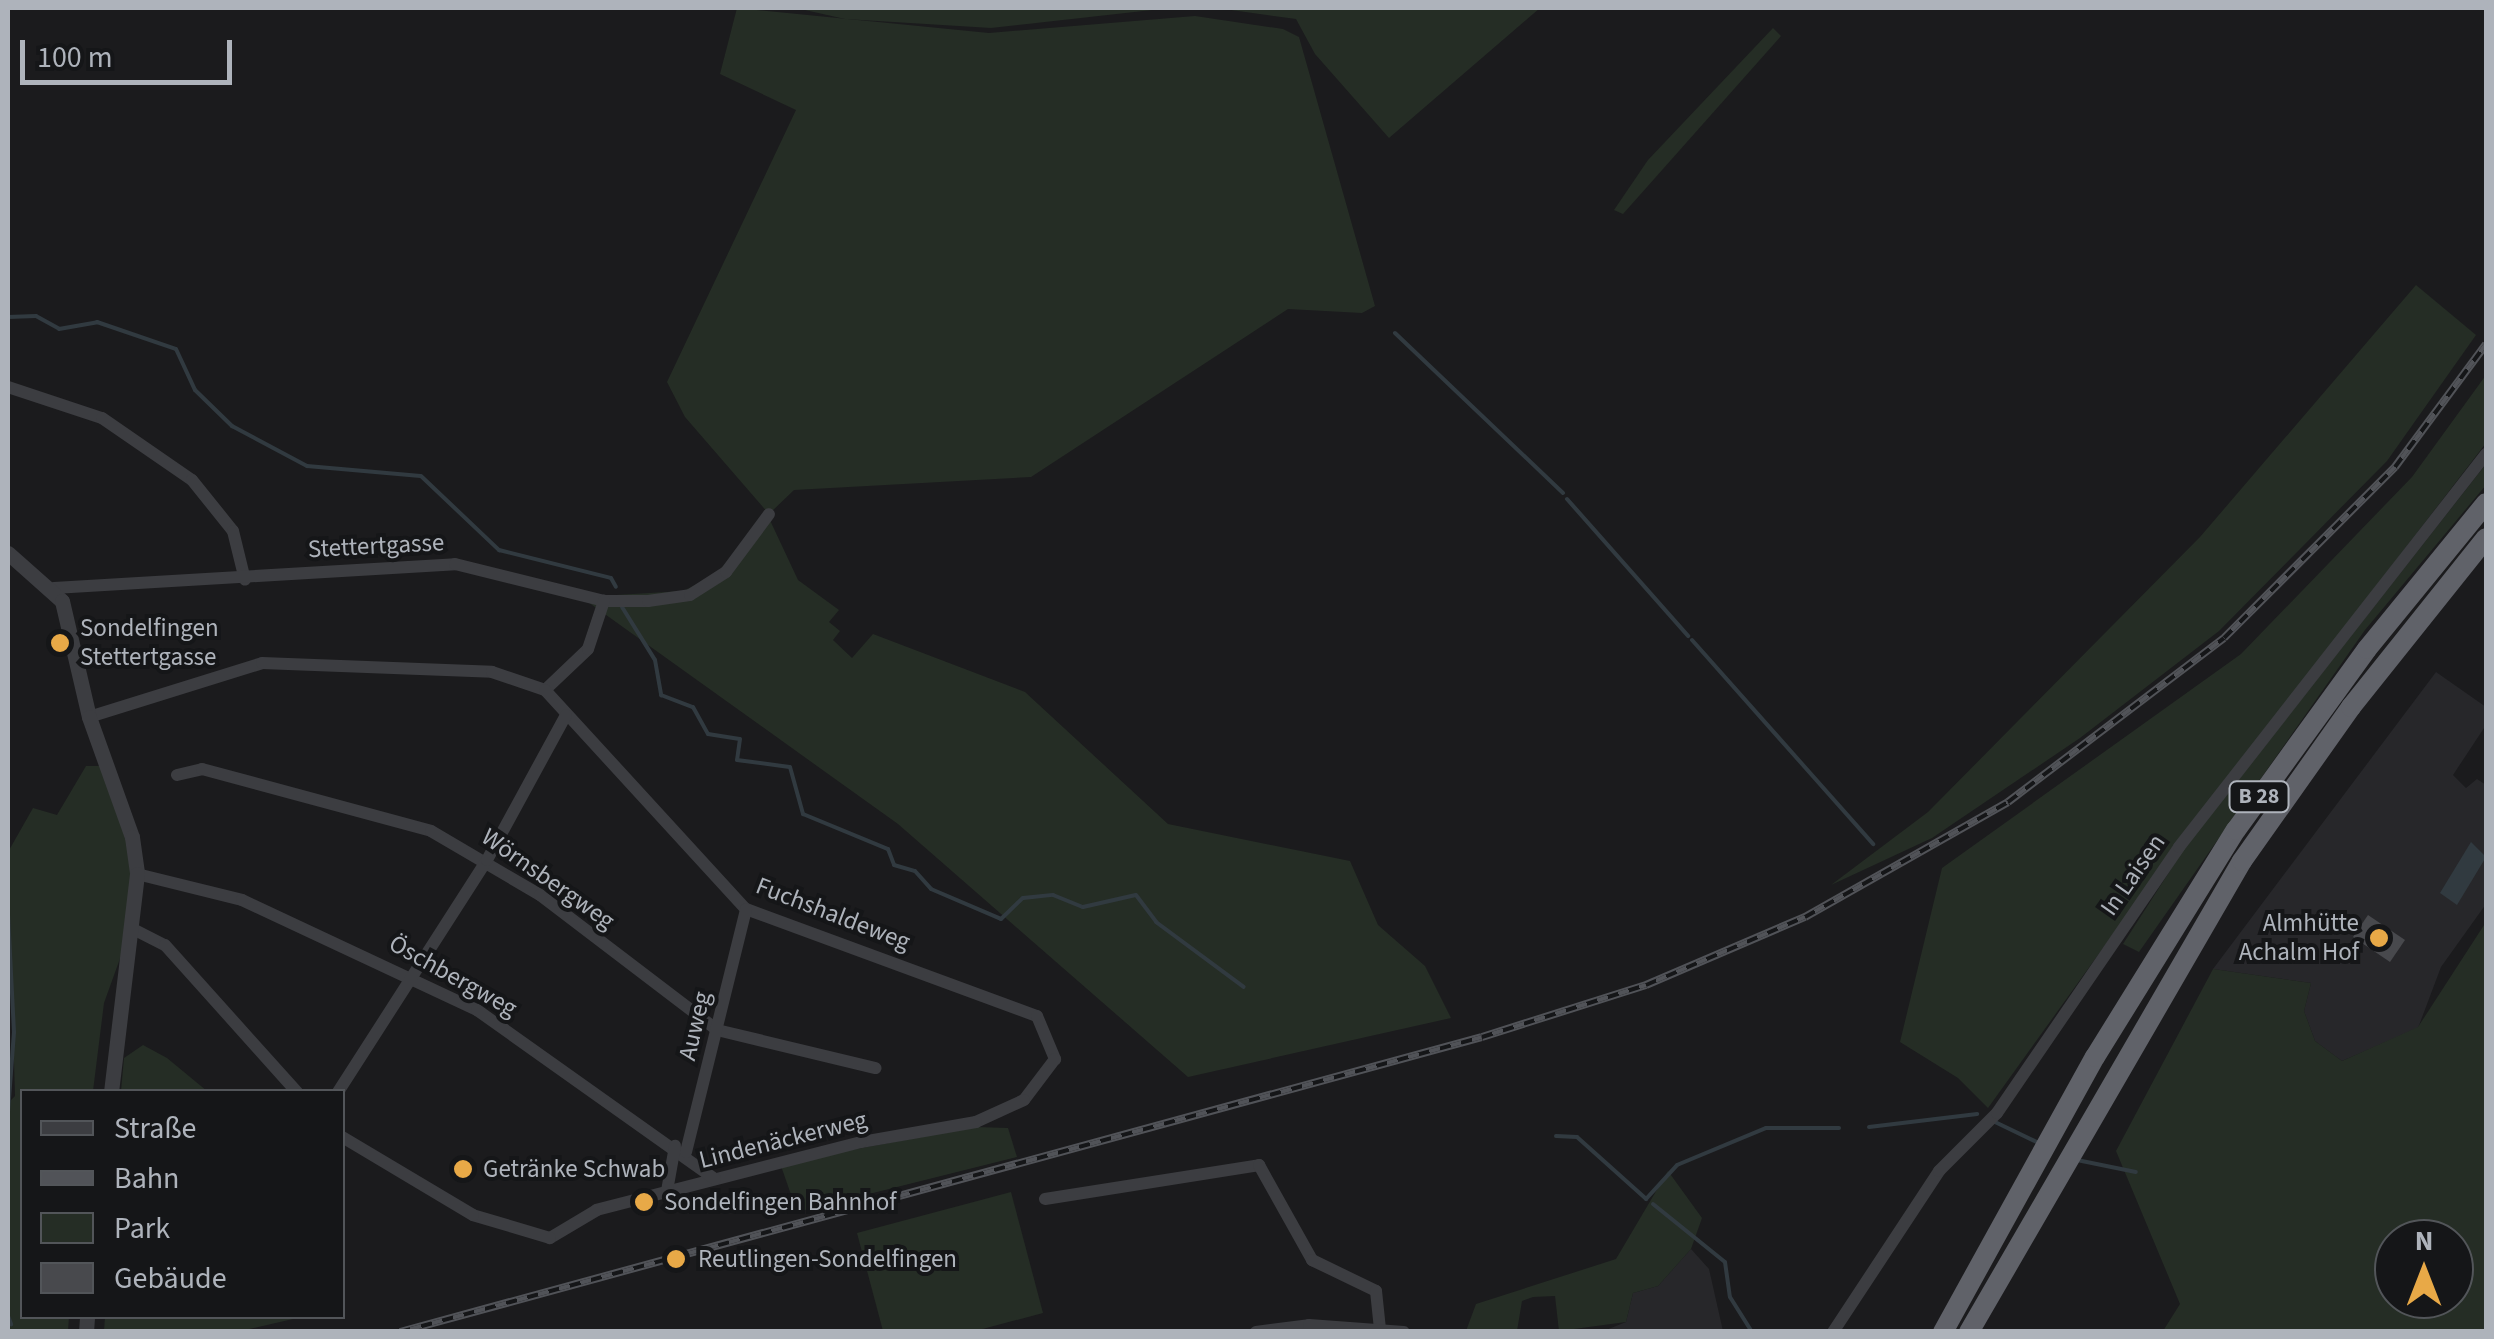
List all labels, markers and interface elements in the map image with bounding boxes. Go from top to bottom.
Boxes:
scale bar [25,20,238,82]
text: 100 m [37,36,113,79]
street label: Stettertgasse [307,527,445,565]
place label: Sondelfingen Stettertgasse [80,614,219,673]
marker: Sondelfingen Stettertgasse [49,632,71,654]
road number: B 28 [2226,780,2292,814]
street label: Wörnsbergweg [476,822,620,936]
street label: In Laisen [2094,828,2172,922]
street label: Fuchshaldeweg [752,871,914,957]
place label: Almhütte Achalm Hof [2239,909,2359,968]
marker: Almhütte Achalm Hof [2368,927,2390,949]
street label: Öschbergweg [384,928,522,1024]
street label: Auweg [673,989,717,1063]
legend [20,1089,345,1319]
street label: Lindenäckerweg [696,1105,870,1175]
text: Straße [114,1107,196,1150]
place label: Getränke Schwab [483,1154,665,1184]
text: Bahn [114,1157,180,1200]
marker: Getränke Schwab [452,1158,474,1180]
place label: Sondelfingen Bahnhof [664,1187,897,1217]
marker: Sondelfingen Bahnhof [633,1191,655,1213]
text: Park [114,1207,170,1250]
north arrow [2374,1219,2474,1319]
text: N [2415,1221,2433,1261]
place label: Reutlingen-Sondelfingen [698,1244,957,1274]
marker: Reutlingen-Sondelfingen [663,1246,689,1272]
text: Gebäude [114,1257,227,1300]

